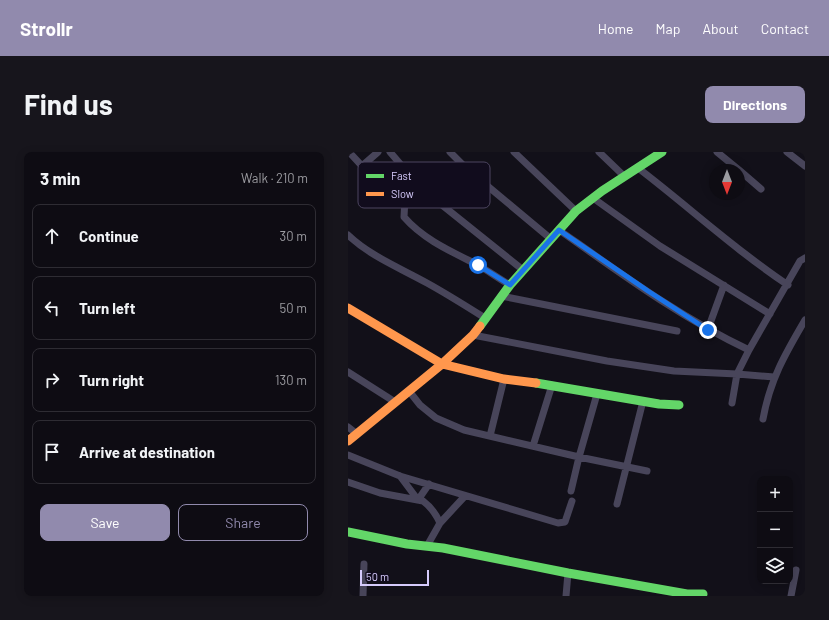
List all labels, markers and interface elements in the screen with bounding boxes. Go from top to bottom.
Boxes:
text: Strollr [20,17,73,40]
text: Home [598,20,634,37]
text: Map [656,20,680,37]
text: About [702,20,739,37]
text: Contact [761,20,809,37]
button: Directions [705,86,805,123]
text: Find us [24,87,113,121]
legend [358,162,490,208]
north arrow [709,164,745,200]
text: 3 min [40,168,80,188]
text: Fast [391,169,412,182]
text: Walk · 210 m [241,170,308,186]
text: Slow [391,187,414,200]
icon: ahead [41,225,63,247]
text: Continue [79,227,139,245]
text: 30 m [280,228,307,244]
route start [469,256,487,274]
icon: left [41,297,63,319]
text: Turn left [79,299,135,317]
text: 50 m [280,300,307,316]
route end [699,321,717,339]
icon: right [41,369,63,391]
text: Turn right [79,371,144,389]
text: 130 m [275,372,307,388]
icon: arrive [41,441,63,463]
text: Arrive at destination [79,443,215,461]
map controls [757,476,793,584]
button: + [757,476,793,512]
button: Save [40,504,170,541]
button: Share [178,504,308,541]
button: − [757,512,793,548]
button: layers [757,548,793,584]
scale bar [360,568,429,587]
text: 50 m [366,570,389,583]

